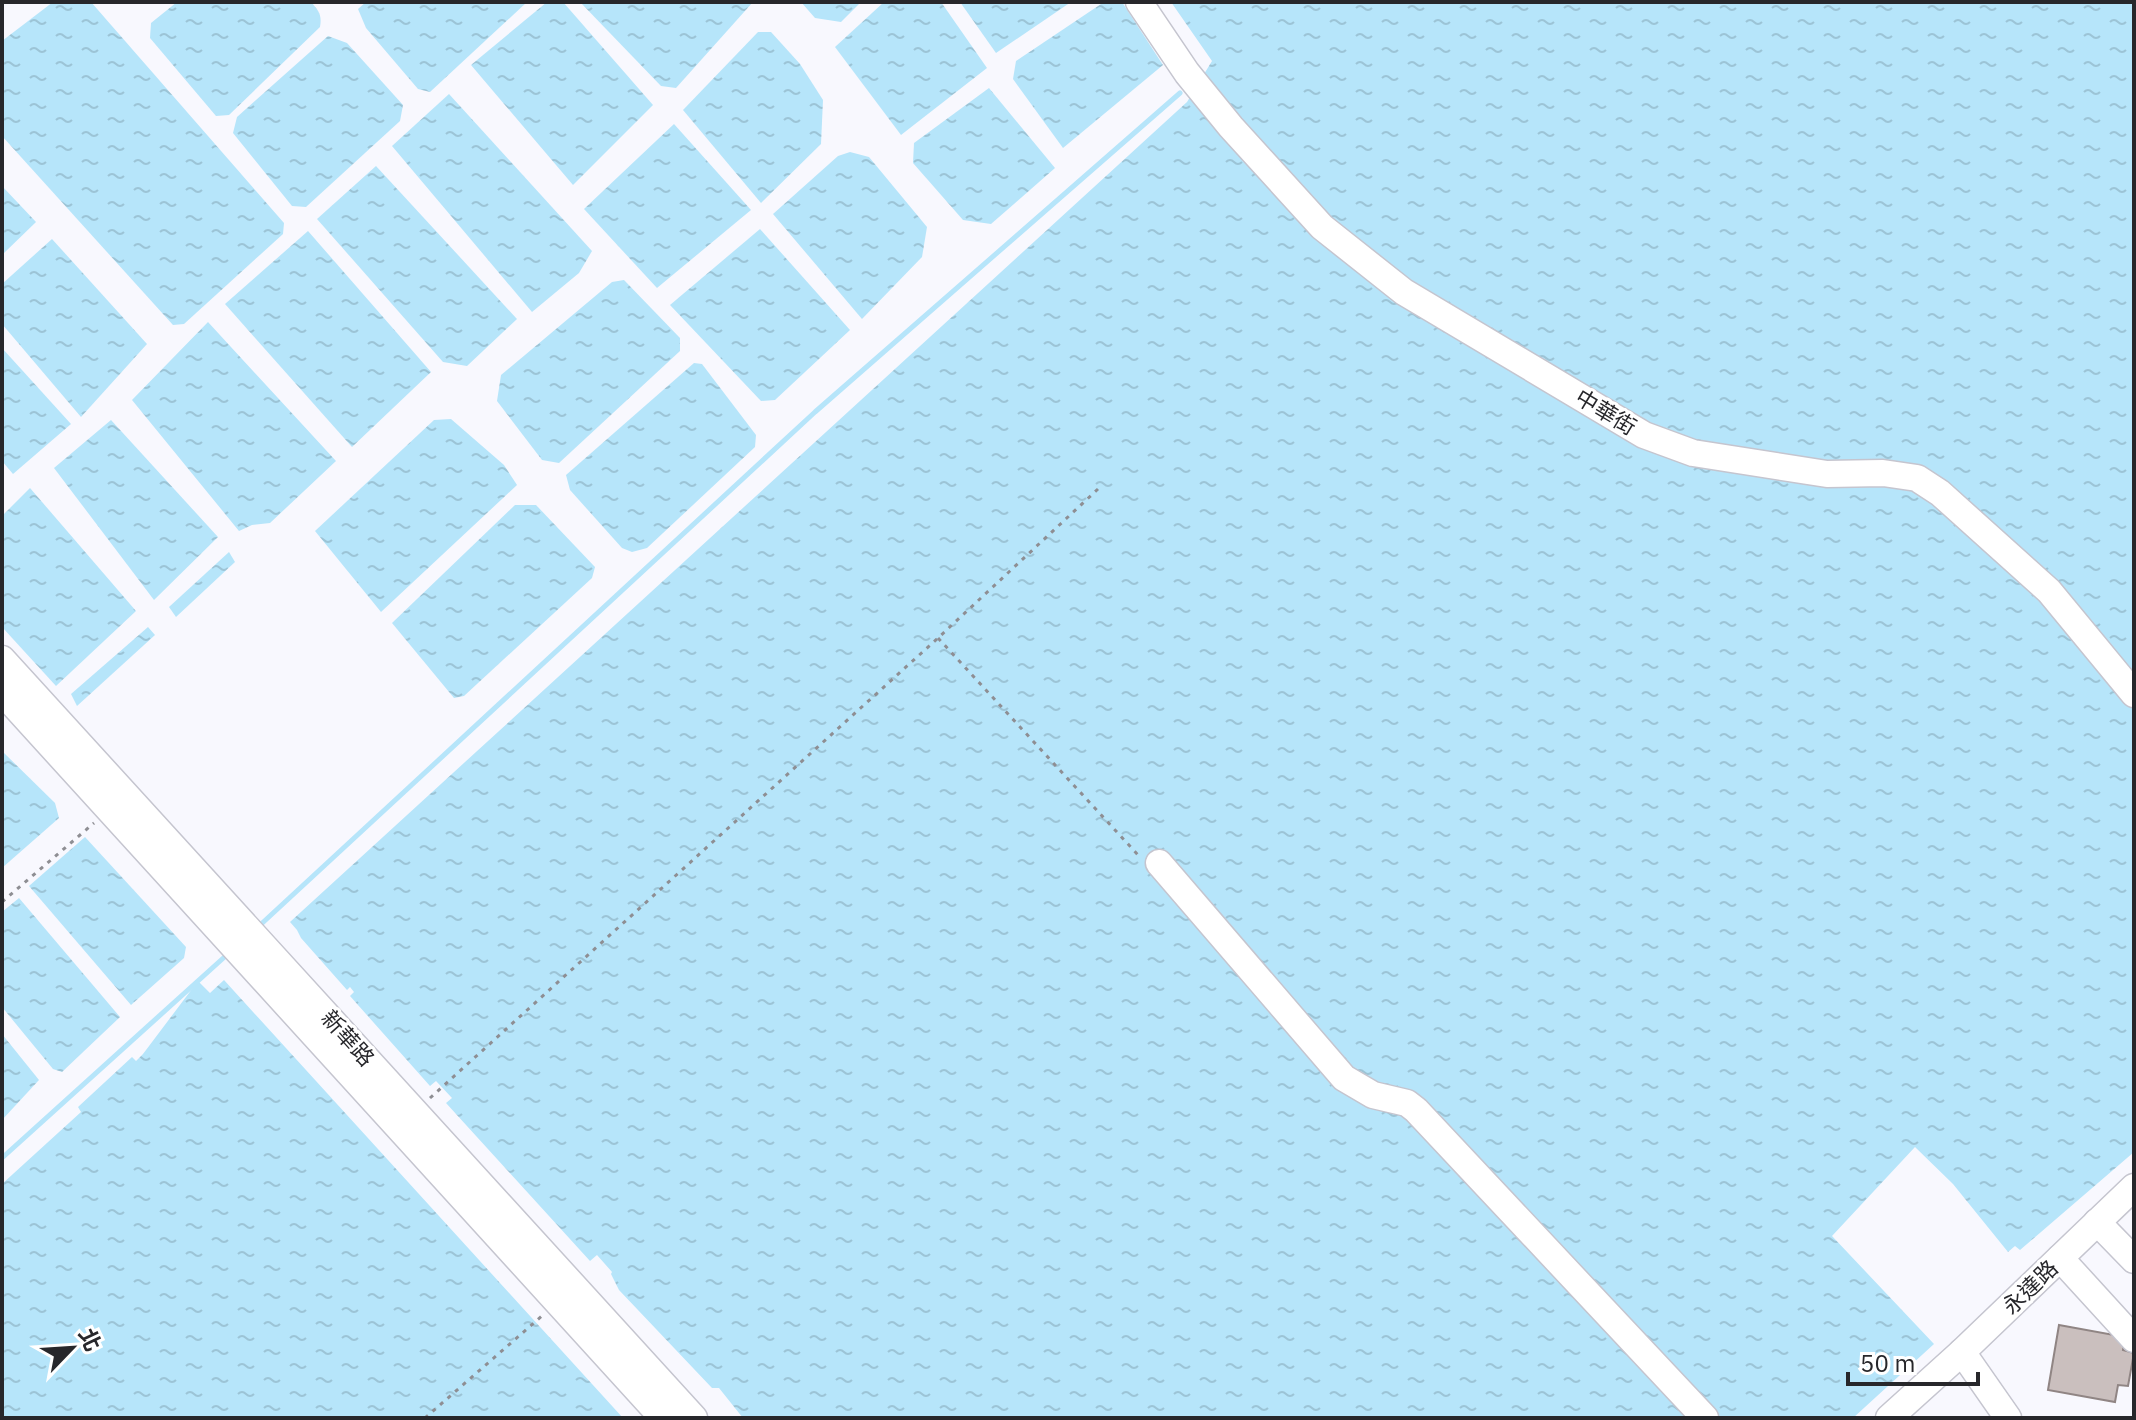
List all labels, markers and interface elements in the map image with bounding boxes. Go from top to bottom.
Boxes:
street label: 中華街 [1570,382,1642,441]
street label: 新華路 [316,1003,381,1072]
street label: 永達路 [1996,1253,2063,1320]
north arrow [32,1308,112,1388]
text: 北 [73,1323,108,1355]
scale bar [1848,1336,1978,1386]
text: 50 m [1860,1347,1915,1379]

